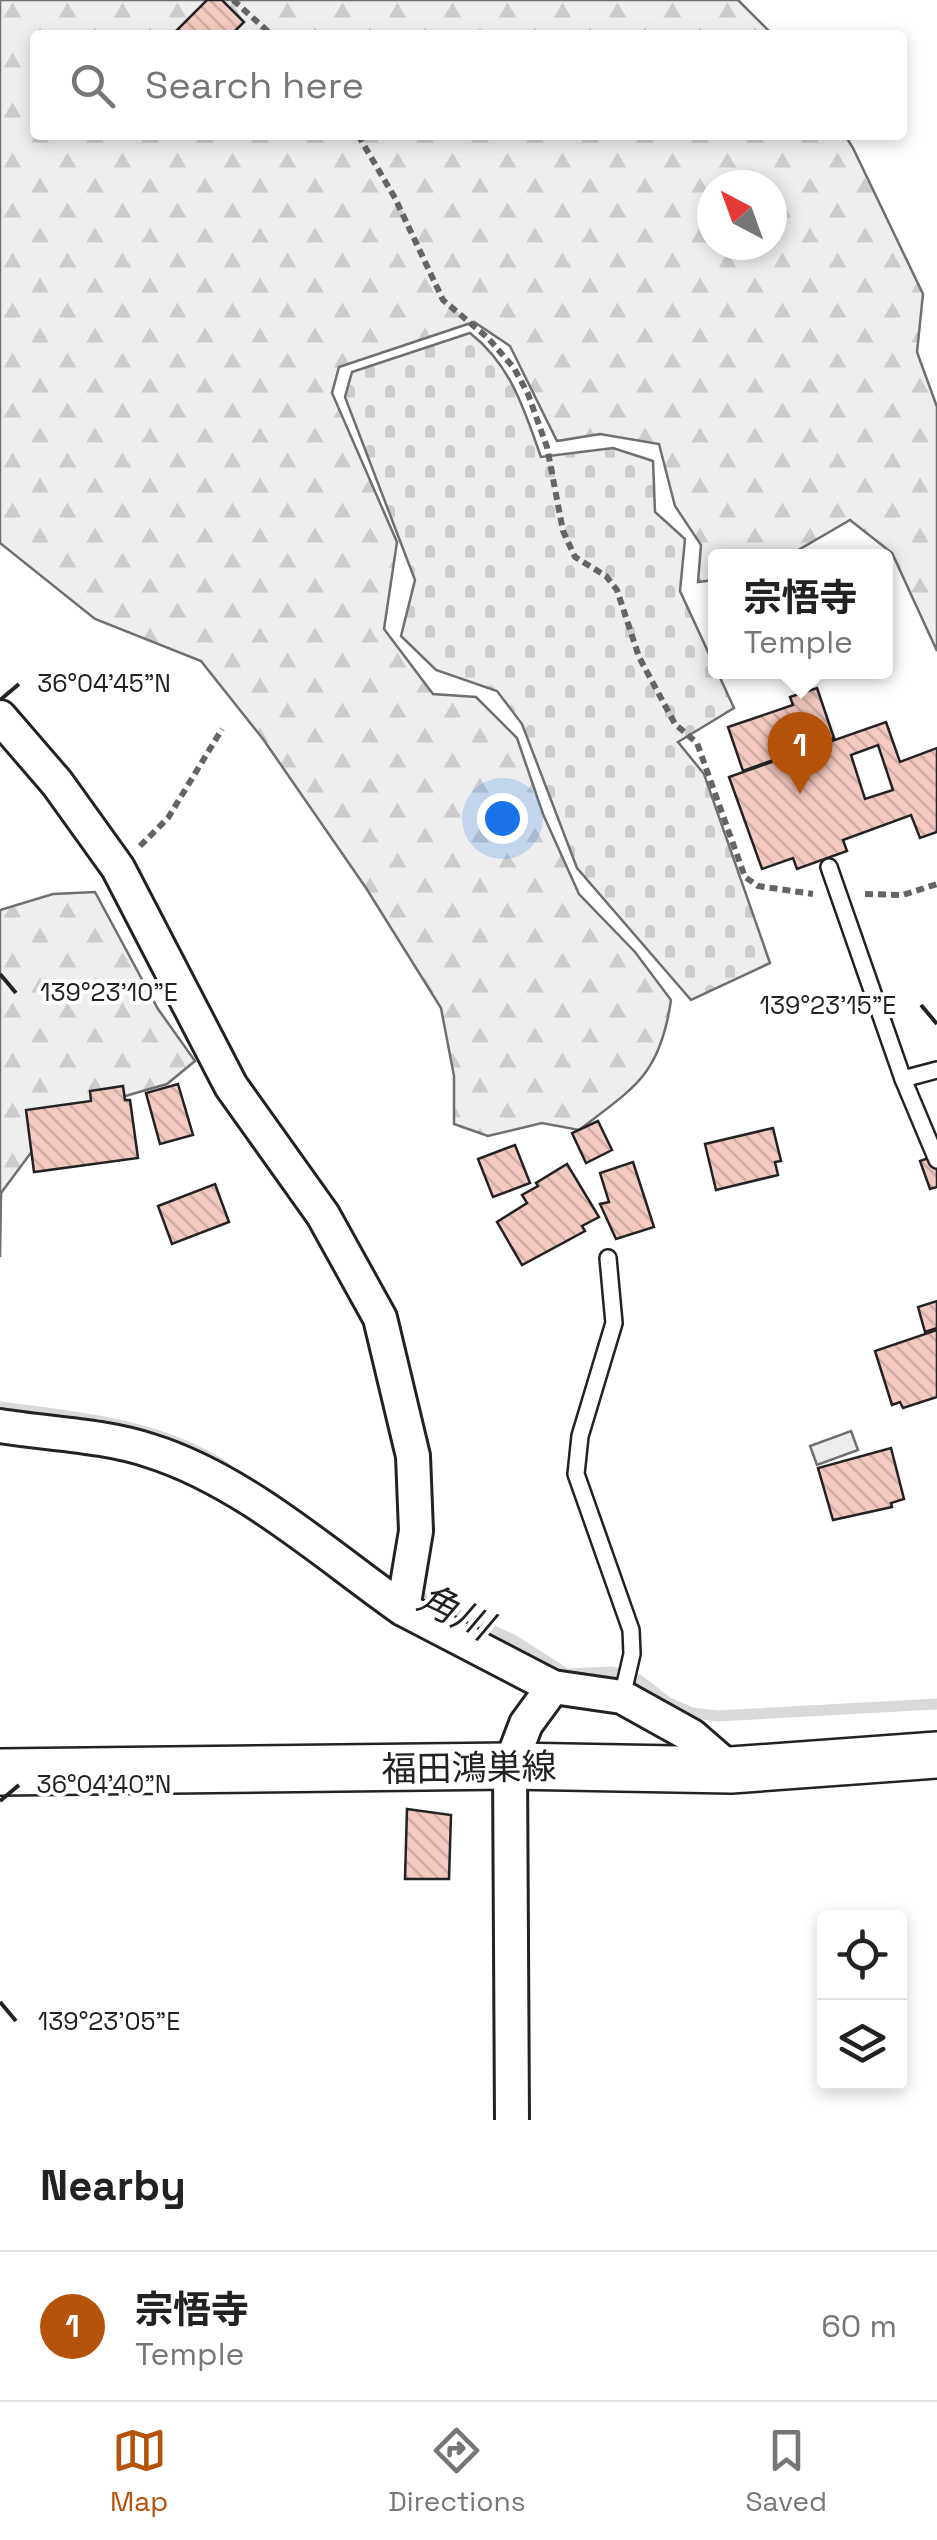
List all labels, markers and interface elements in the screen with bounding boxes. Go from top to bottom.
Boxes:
search box [30,30,907,140]
icon: search [65,58,120,113]
text: Search here [145,61,364,109]
north arrow [697,170,787,260]
popup [708,549,893,679]
text: 宗悟寺 [743,574,858,622]
text: Temple [743,622,853,662]
text: 36°04'45"N [37,667,171,699]
pin: 1 [768,712,832,794]
your location [477,793,528,844]
text: 139°23'10"E [40,976,178,1008]
text: 139°23'15"E [760,989,896,1021]
water label: 角川 [410,1574,503,1652]
street label: 福田鴻巣線 [381,1744,557,1792]
text: 36°04'40"N [37,1768,171,1800]
map controls [817,1910,907,2090]
button: locate [817,1910,907,2000]
button: layers [817,2000,907,2090]
text: 139°23'05"E [38,2005,180,2037]
text: Nearby [40,2159,186,2212]
text: 宗悟寺 [135,2286,249,2334]
text: 1 [65,2306,80,2346]
text: 60 m [821,2306,897,2346]
text: Temple [135,2334,244,2374]
tab: Map [110,2423,168,2519]
tab: Directions [388,2423,525,2519]
tab: Saved [745,2423,827,2519]

